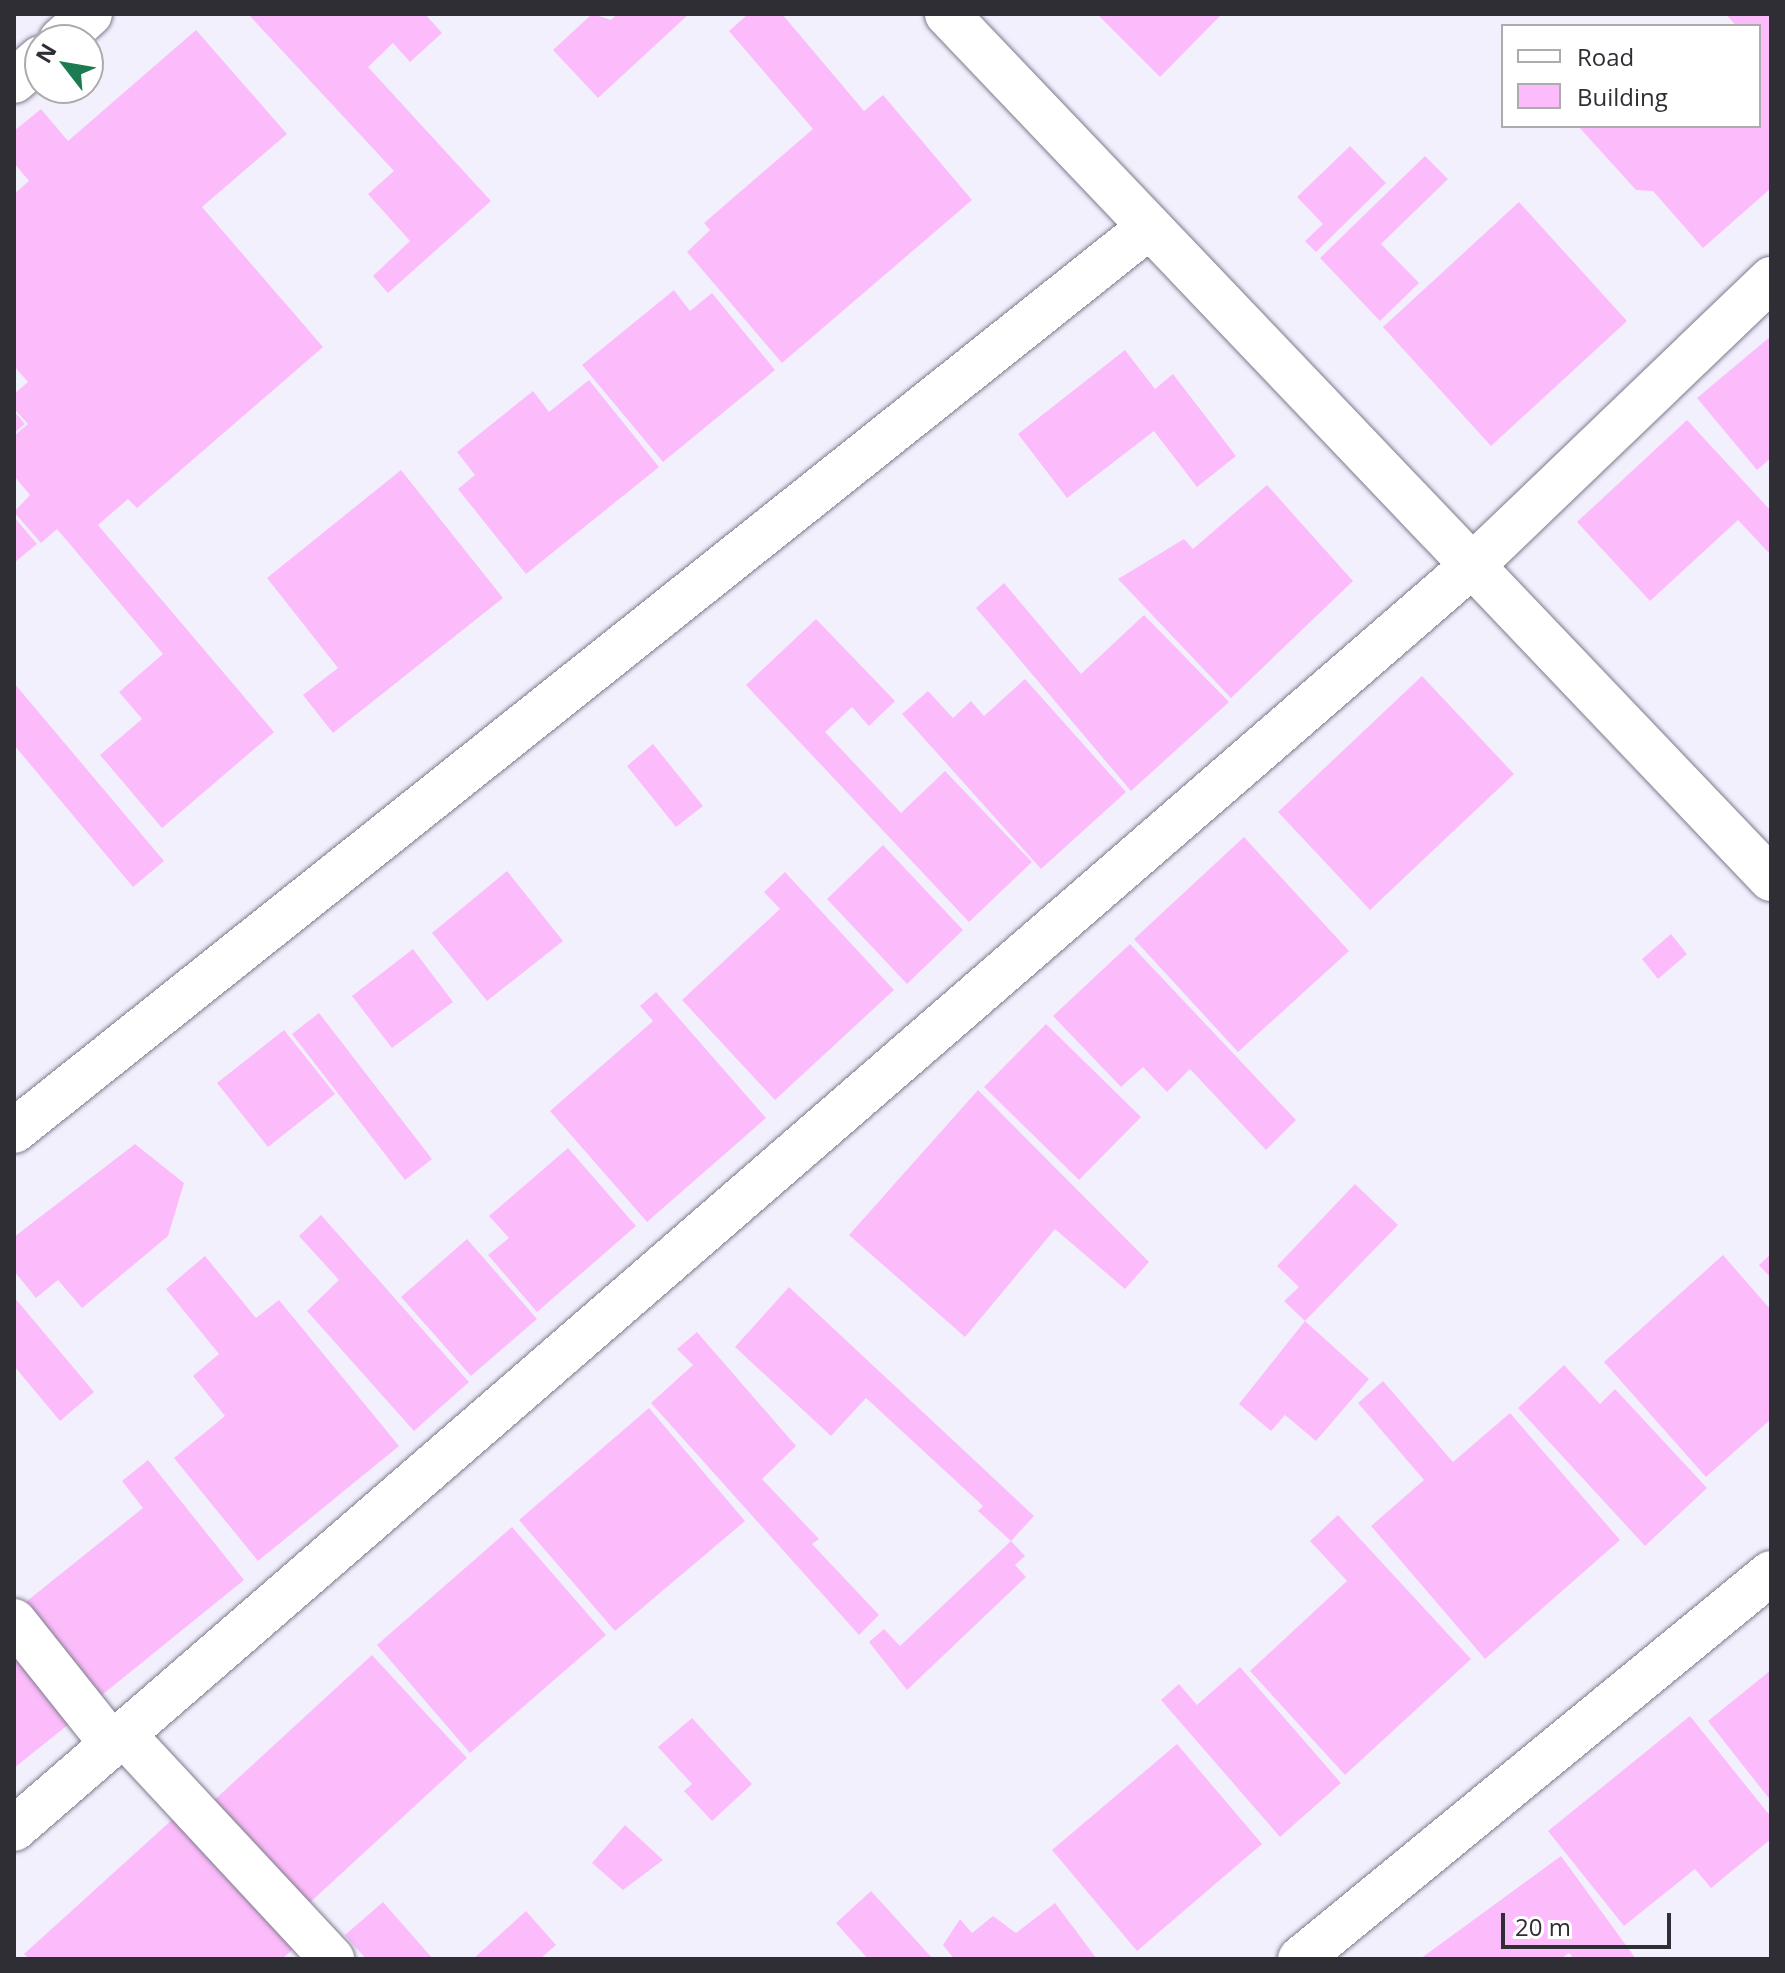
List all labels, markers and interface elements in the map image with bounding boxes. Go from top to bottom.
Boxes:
north arrow [24,24,104,104]
legend [1501,24,1761,128]
text: N [28,37,63,68]
text: Road [1577,40,1634,73]
text: Building [1577,80,1668,113]
scale bar [1505,1897,1675,1947]
text: 20 m [1515,1910,1571,1943]

